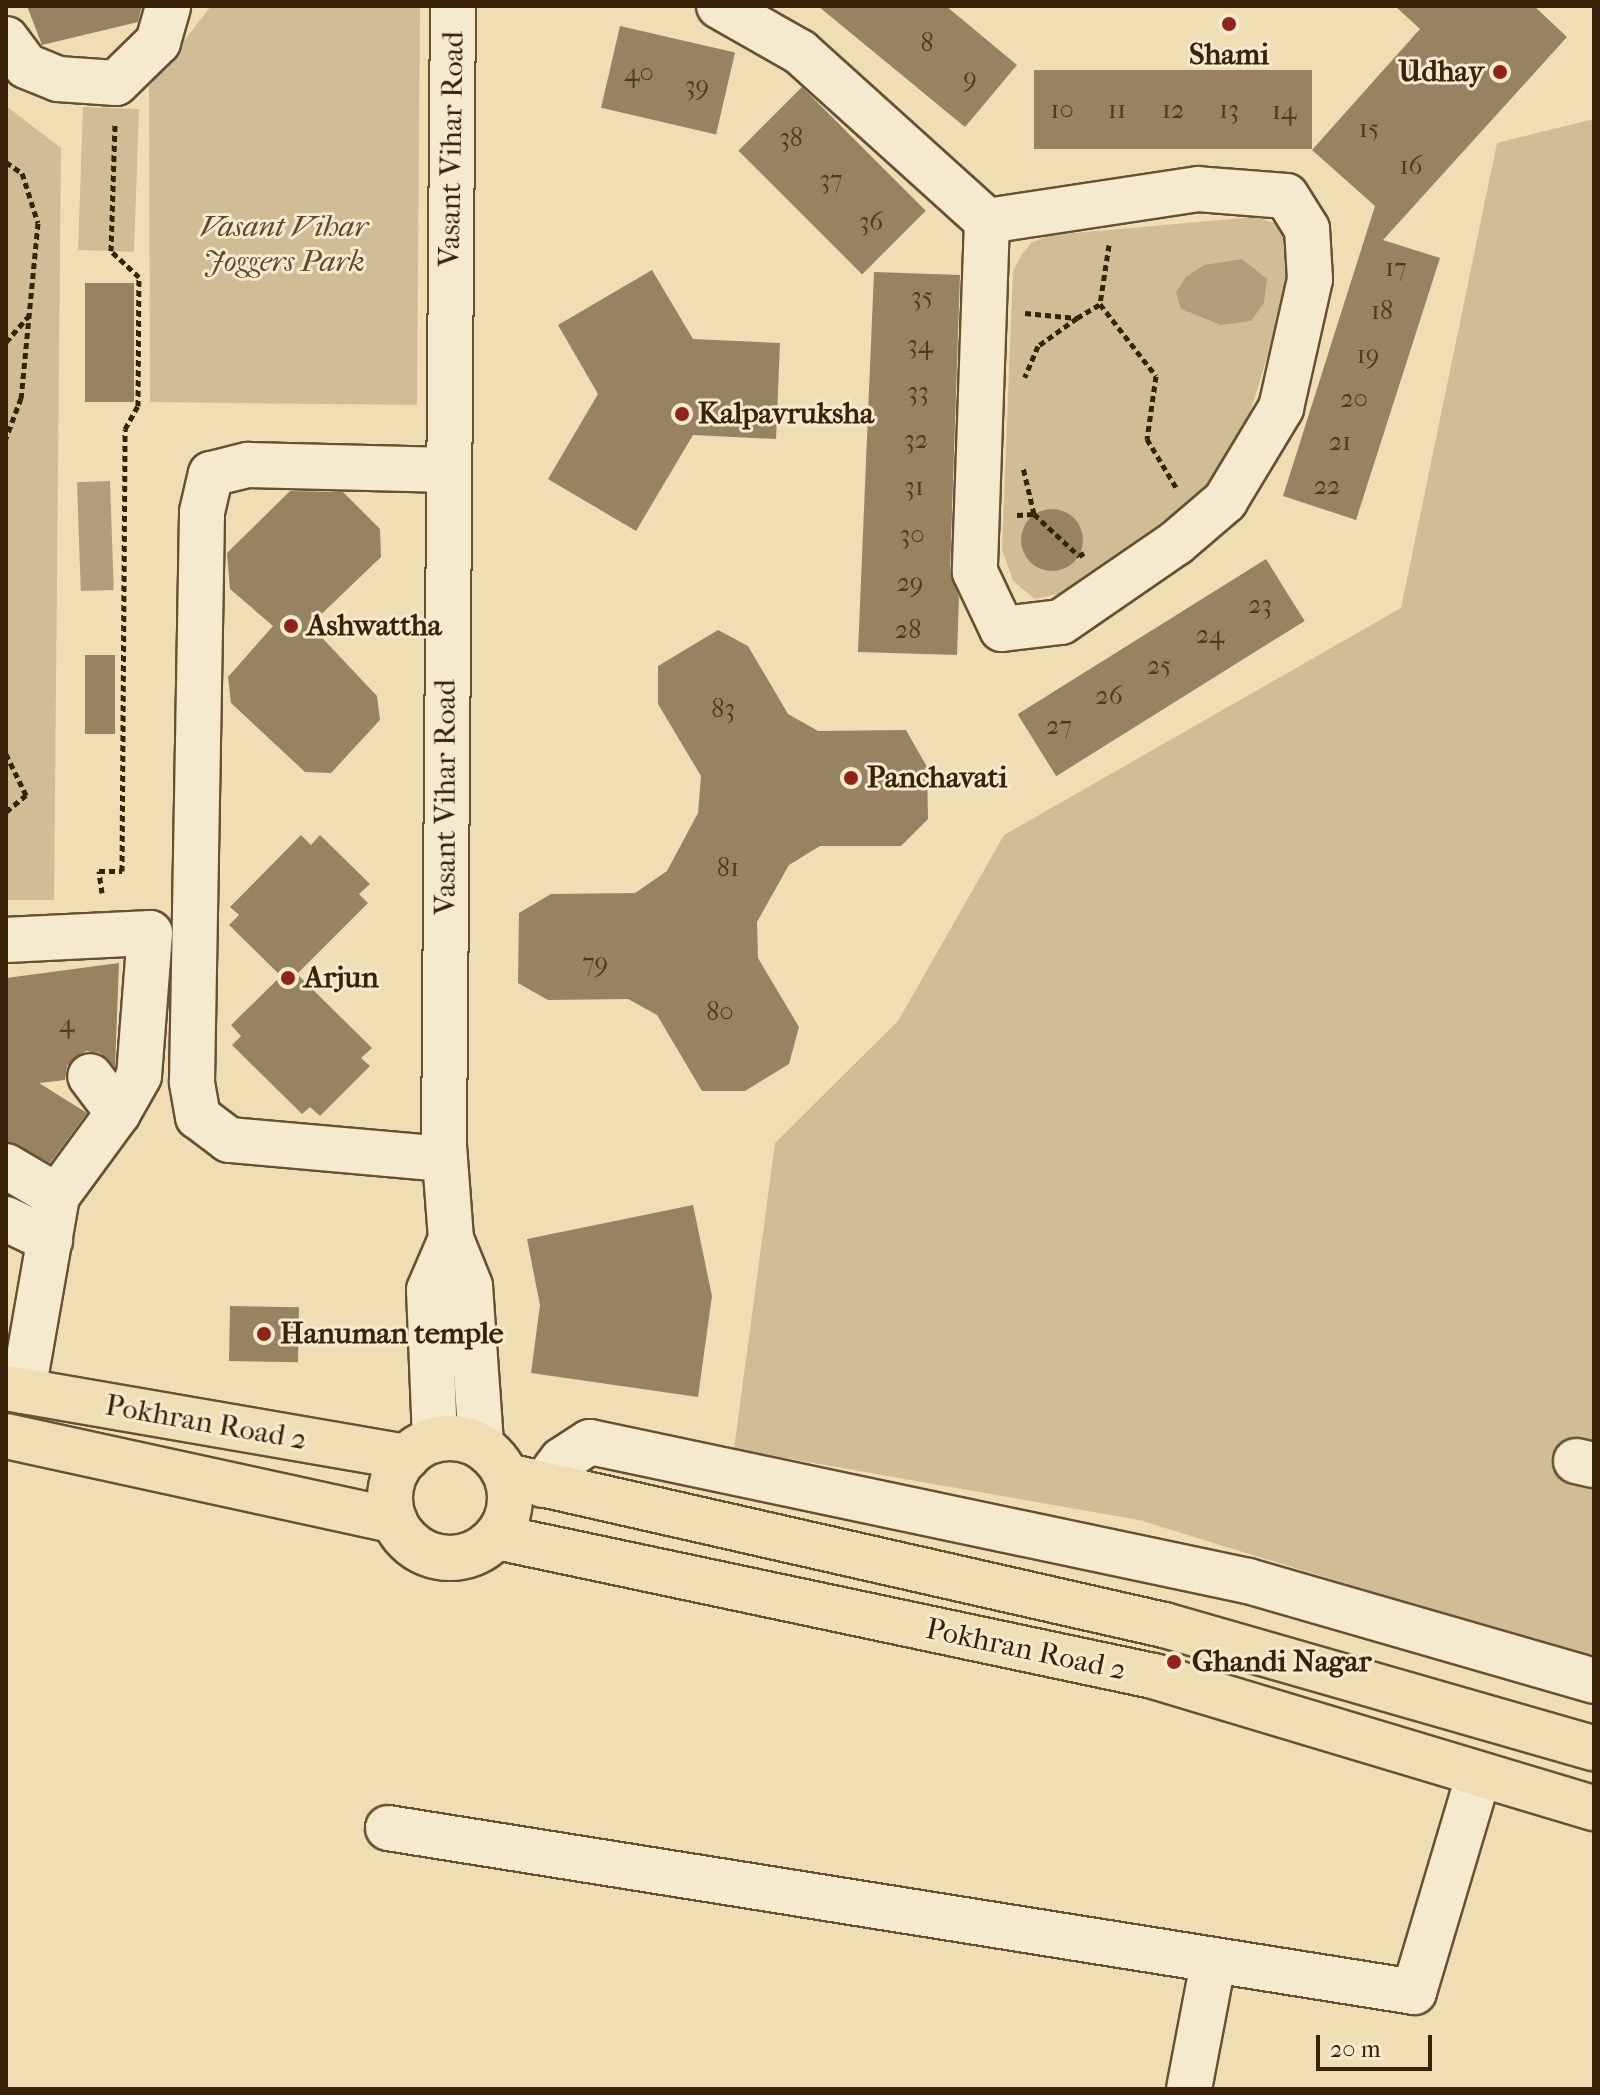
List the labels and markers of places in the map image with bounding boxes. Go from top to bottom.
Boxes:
marker: Shami [1220,15,1238,33]
place label: Shami [1189,37,1269,73]
place label: Udhay [1398,54,1484,90]
marker: Udhay [1491,63,1509,81]
place label: Kalpavruksha [698,396,874,432]
marker: Kalpavruksha [673,405,691,423]
place label: Ashwattha [307,608,442,644]
marker: Ashwattha [282,617,300,635]
place label: Panchavati [867,760,1007,796]
marker: Panchavati [842,769,860,787]
place label: Arjun [304,960,379,996]
marker: Arjun [279,969,297,987]
place label: Hanuman temple [280,1316,504,1352]
marker: Hanuman temple [255,1325,273,1343]
place label: Ghandi Nagar [1192,1644,1372,1680]
marker: Ghandi Nagar [1163,1651,1185,1673]

